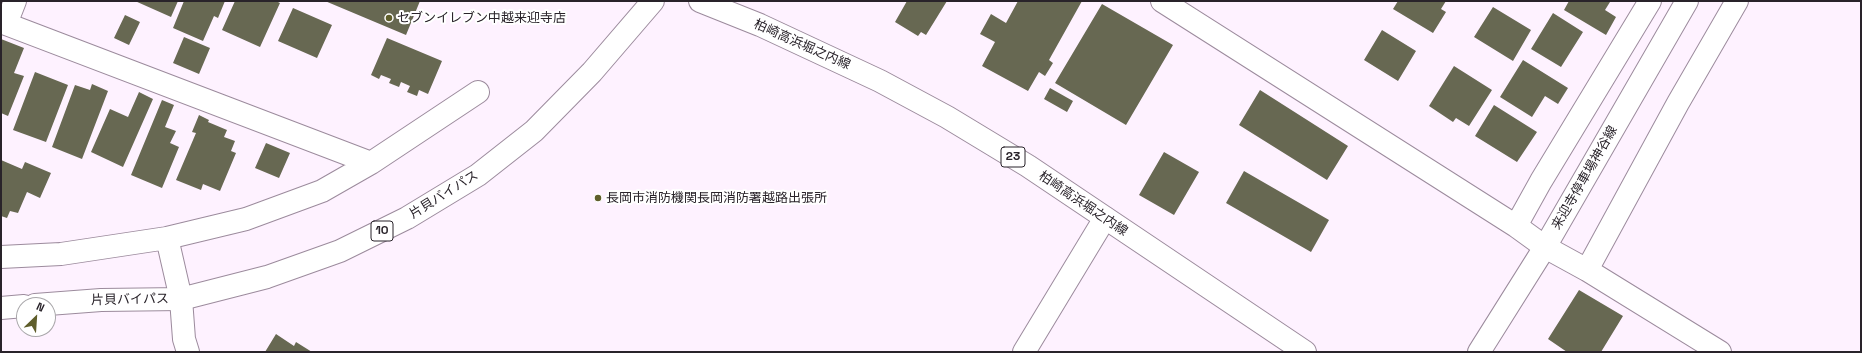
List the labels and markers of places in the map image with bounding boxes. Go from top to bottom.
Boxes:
place label: セブンイレブン中越来迎寺店 [397,10,566,26]
marker: セブンイレブン中越来迎寺店 [384,13,394,23]
place label: 長岡市消防機関長岡消防署越路出張所 [606,190,827,206]
marker: 長岡市消防機関長岡消防署越路出張所 [593,193,603,203]

